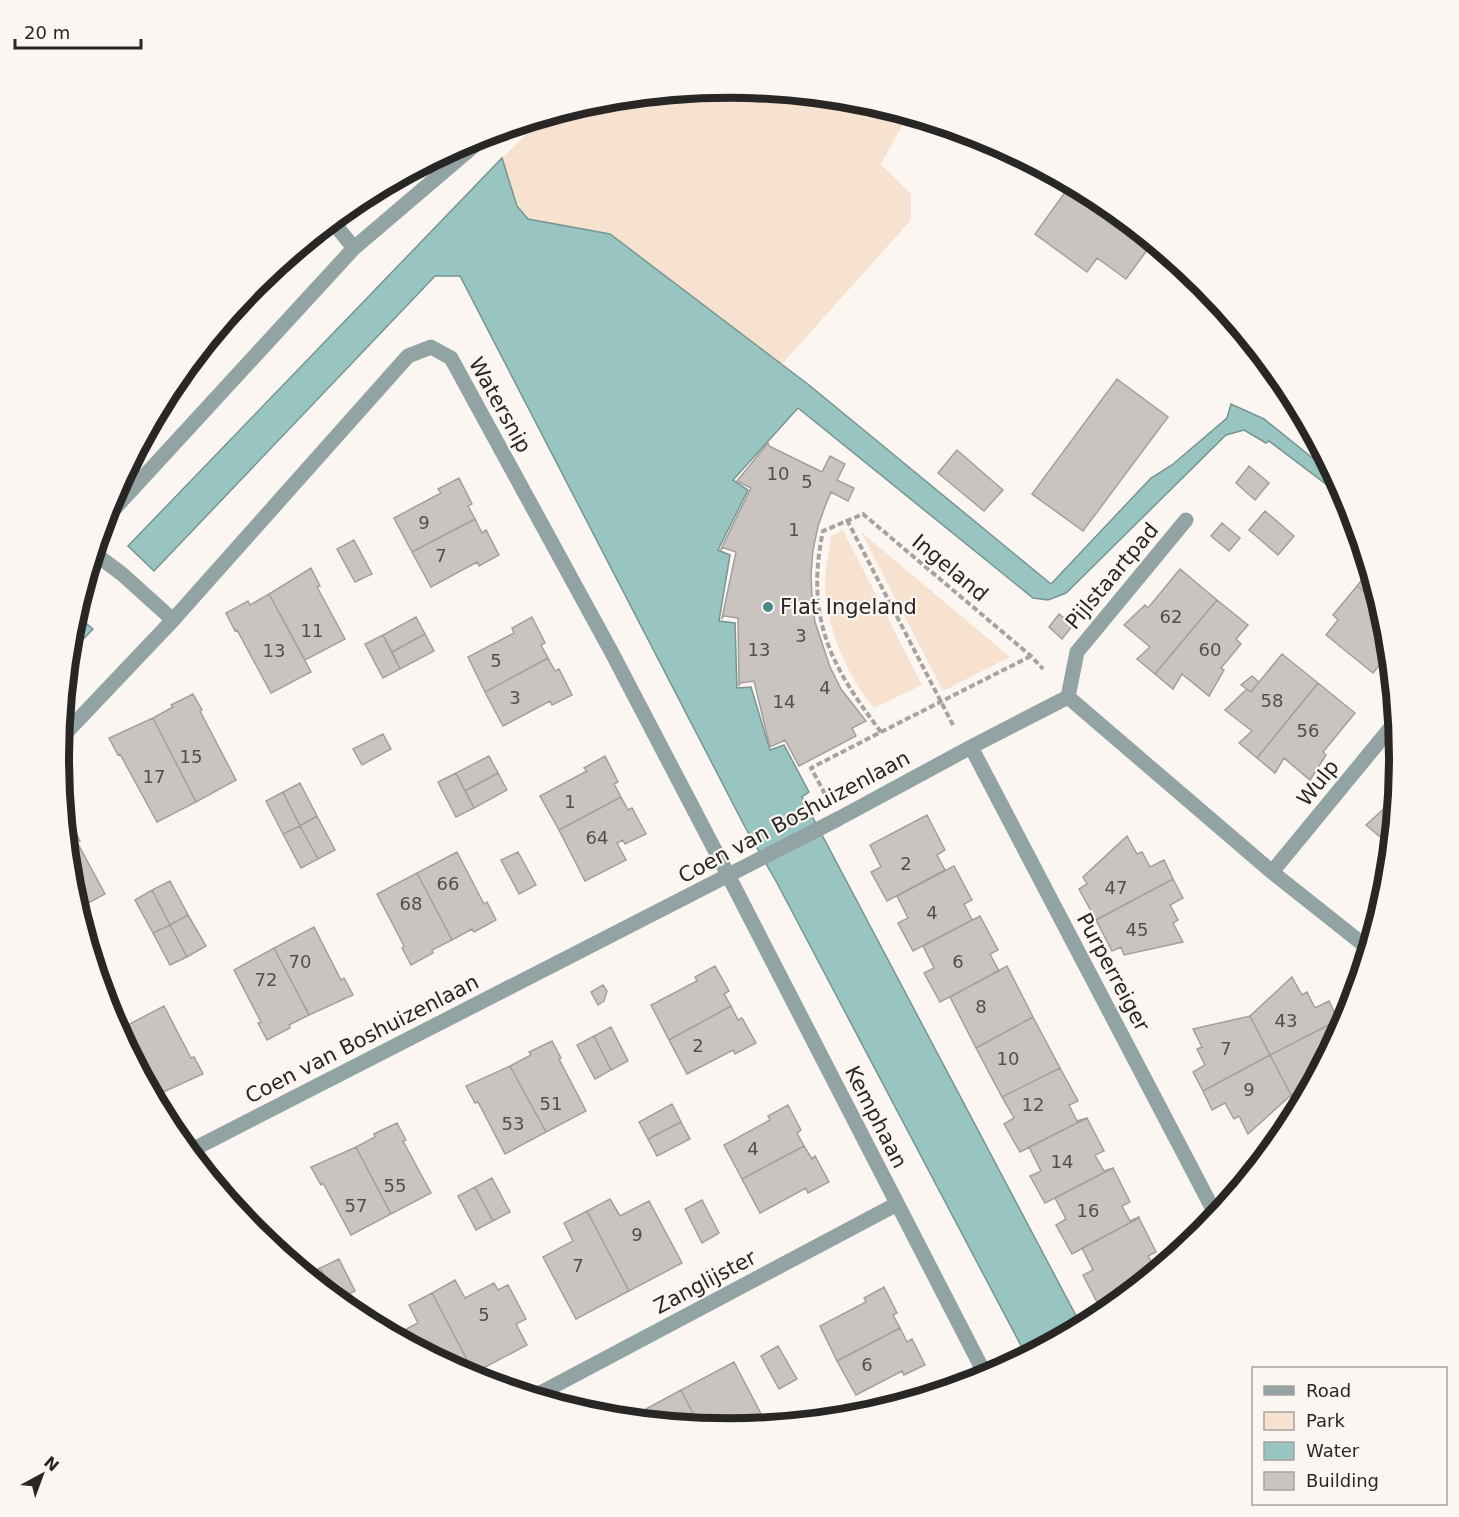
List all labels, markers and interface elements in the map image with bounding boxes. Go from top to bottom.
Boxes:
scale bar [15,12,141,50]
text: 20 m [24,22,70,43]
street label: Watersnip [464,353,536,457]
house number: 10 [767,463,789,484]
house number: 5 [801,471,813,492]
house number: 9 [418,512,430,533]
street label: Pijlstaartpad [1061,518,1163,634]
house number: 1 [788,519,800,540]
street label: Ingeland [907,530,993,606]
house number: 7 [435,545,447,566]
place label: Flat Ingeland [780,595,917,619]
marker: Flat Ingeland [761,600,775,614]
house number: 62 [1160,606,1182,627]
house number: 11 [301,620,323,641]
house number: 3 [795,625,807,646]
house number: 13 [748,639,770,660]
house number: 60 [1199,639,1221,660]
house number: 13 [263,640,285,661]
house number: 5 [490,650,502,671]
house number: 4 [819,677,831,698]
house number: 3 [509,687,521,708]
house number: 58 [1261,690,1283,711]
house number: 14 [773,691,795,712]
house number: 56 [1297,720,1319,741]
house number: 15 [180,746,202,767]
street label: Coen van Boshuizenlaan [674,746,914,888]
street label: Wulp [1292,755,1344,811]
house number: 17 [143,766,165,787]
house number: 1 [564,791,576,812]
house number: 64 [586,827,608,848]
house number: 2 [900,853,912,874]
house number: 66 [437,873,459,894]
house number: 47 [1105,877,1127,898]
house number: 68 [400,893,422,914]
house number: 4 [926,902,938,923]
street label: Purperreiger [1072,909,1154,1036]
house number: 45 [1126,919,1148,940]
house number: 70 [289,951,311,972]
house number: 6 [952,951,964,972]
house number: 72 [255,969,277,990]
street label: Coen van Boshuizenlaan [241,970,483,1108]
house number: 8 [975,996,987,1017]
house number: 43 [1275,1010,1297,1031]
house number: 2 [692,1035,704,1056]
house number: 7 [1220,1038,1232,1059]
house number: 10 [997,1048,1019,1069]
street label: Kemphaan [840,1062,912,1172]
house number: 9 [1243,1079,1255,1100]
house number: 51 [540,1093,562,1114]
house number: 12 [1022,1094,1044,1115]
house number: 53 [502,1113,524,1134]
house number: 4 [747,1138,759,1159]
house number: 14 [1051,1151,1073,1172]
house number: 55 [384,1175,406,1196]
house number: 57 [345,1195,367,1216]
house number: 16 [1077,1200,1099,1221]
house number: 9 [631,1224,643,1245]
street label: Zanglijster [650,1245,760,1319]
house number: 7 [572,1255,584,1276]
house number: 5 [478,1304,490,1325]
house number: 6 [861,1354,873,1375]
legend [1252,1367,1447,1505]
text: Road [1306,1380,1351,1401]
text: Park [1306,1410,1345,1431]
text: Water [1306,1440,1360,1461]
north arrow [12,1445,72,1505]
text: N [40,1452,63,1476]
text: Building [1306,1470,1379,1491]

